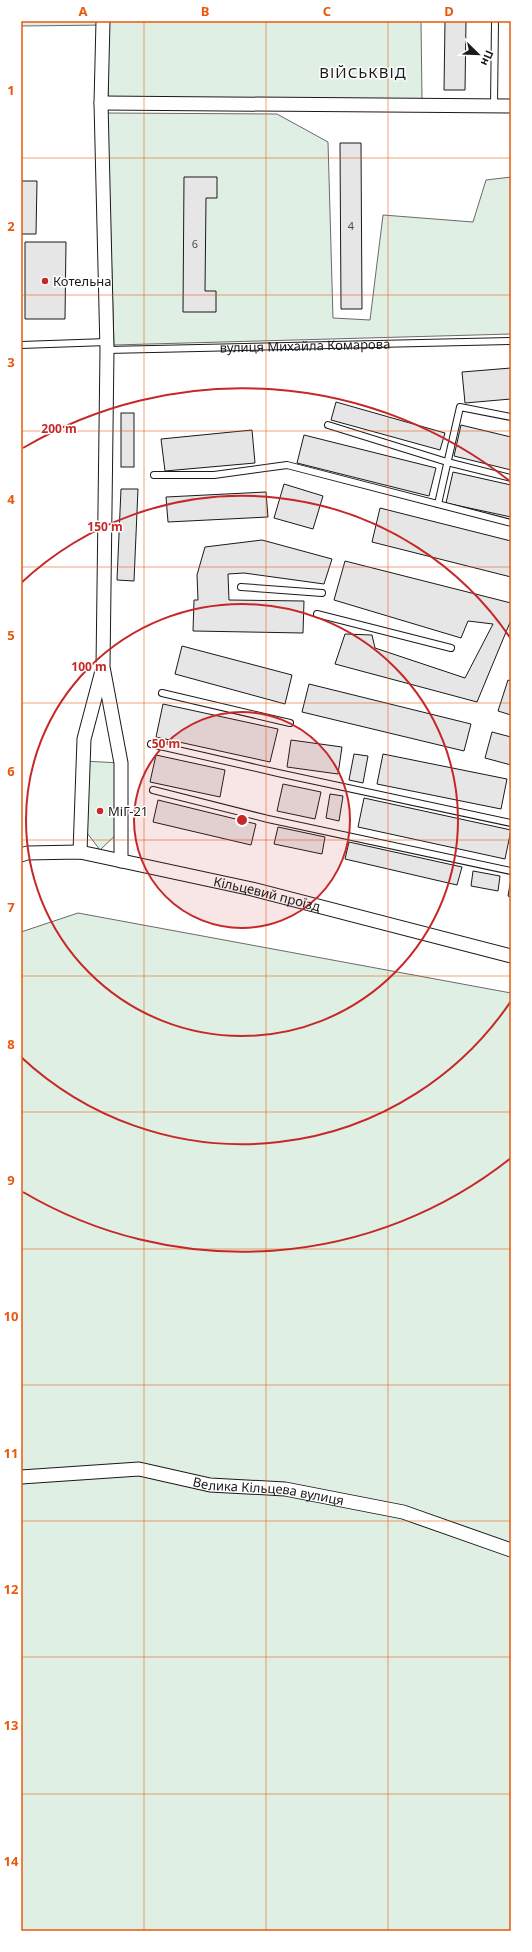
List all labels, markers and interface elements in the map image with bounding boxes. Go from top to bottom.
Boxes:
text: A [79,2,88,20]
text: B [201,2,209,20]
text: C [323,2,331,20]
text: D [444,2,454,20]
north arrow [458,34,498,74]
text: Пн [478,48,498,68]
district label: ВІЙСЬКВІД [319,62,407,82]
text: 1 [7,81,15,99]
text: 2 [7,217,15,235]
house number: 4 [348,218,355,233]
house number: 6 [192,236,198,251]
place label: Котельна [53,272,111,290]
marker: Котельна [40,276,50,286]
street label: вулиця Михайла Комарова [219,335,390,356]
text: 3 [7,353,15,371]
text: 200 m [41,420,77,437]
text: 4 [7,490,15,508]
text: 150 m [87,518,123,535]
text: 5 [7,626,15,644]
text: 100 m [71,658,107,675]
text: 50 m [152,735,180,752]
text: 6 [7,762,15,780]
place label: МіГ-21 [108,802,148,820]
marker: МіГ-21 [95,806,105,816]
centre of rings [235,813,249,827]
street label: Кільцевий проїзд [212,872,323,915]
text: 7 [7,898,15,916]
text: 8 [7,1035,15,1053]
text: 9 [7,1171,15,1189]
text: 10 [4,1307,18,1325]
text: 11 [4,1444,18,1462]
street label: Велика Кільцева вулиця [191,1472,346,1509]
text: 12 [4,1580,18,1598]
text: 13 [4,1716,18,1734]
text: 14 [4,1852,19,1870]

